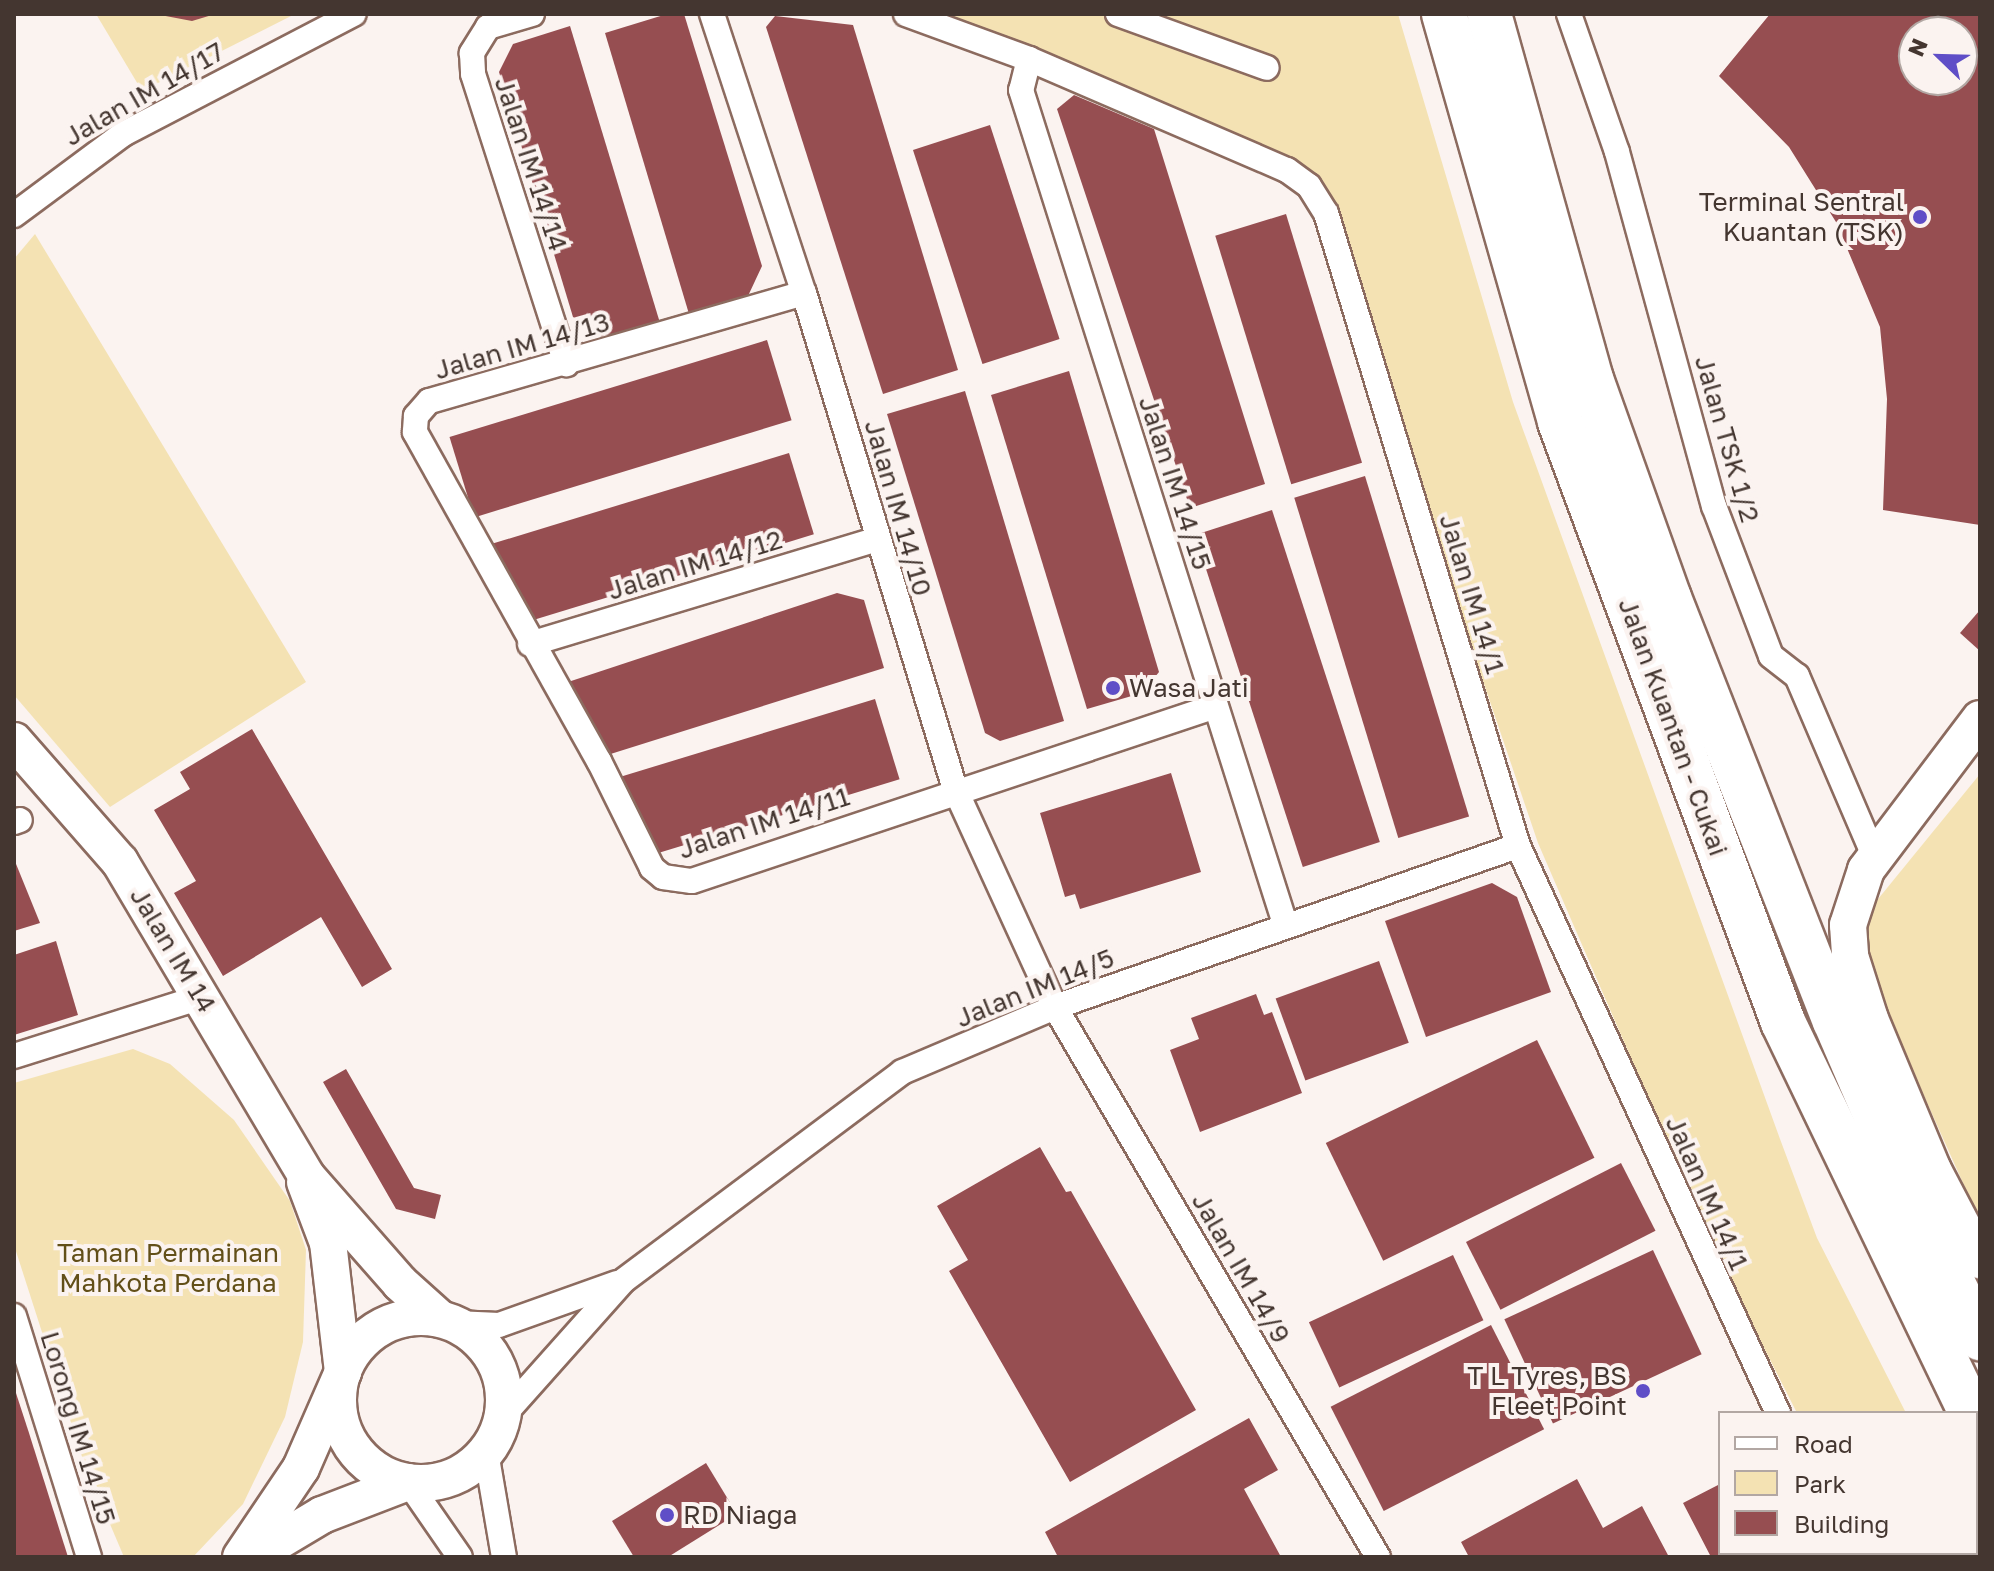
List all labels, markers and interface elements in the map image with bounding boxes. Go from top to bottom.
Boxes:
north arrow [1898,16,1978,96]
text: N [1902,34,1933,60]
street label: Jalan IM 14/17 [59,36,229,152]
street label: Jalan IM 14/14 [488,73,574,255]
place label: Terminal Sentral Kuantan (TSK) [1699,186,1904,248]
marker: Terminal Sentral Kuantan (TSK) [1911,208,1929,226]
street label: Jalan IM 14/13 [431,306,613,386]
street label: Jalan TSK 1/2 [1688,352,1766,526]
street label: Jalan IM 14/15 [1132,392,1218,574]
street label: Jalan IM 14/10 [858,417,938,599]
street label: Jalan IM 14/1 [1433,510,1511,678]
street label: Jalan IM 14/12 [604,524,786,606]
street label: Jalan Kuantan - Cukai [1612,594,1734,860]
place label: Wasa Jati [1129,672,1249,704]
marker: Wasa Jati [1104,679,1122,697]
street label: Jalan IM 14/11 [675,781,853,865]
street label: Jalan IM 14 [124,882,222,1018]
street label: Jalan IM 14/5 [951,942,1119,1034]
street label: Jalan IM 14/1 [1659,1111,1755,1275]
street label: Jalan IM 14/9 [1185,1187,1297,1349]
park label: Taman Permainan Mahkota Perdana [57,1237,279,1298]
street label: Lorong IM 14/15 [34,1328,122,1528]
place label: T L Tyres, BS Fleet Point [1467,1360,1627,1422]
marker: T L Tyres, BS Fleet Point [1634,1382,1652,1400]
legend [1718,1411,1978,1555]
text: Road [1794,1429,1853,1458]
text: Park [1794,1469,1846,1498]
place label: RD Niaga [683,1499,797,1531]
marker: RD Niaga [658,1506,676,1524]
text: Building [1794,1509,1889,1538]

